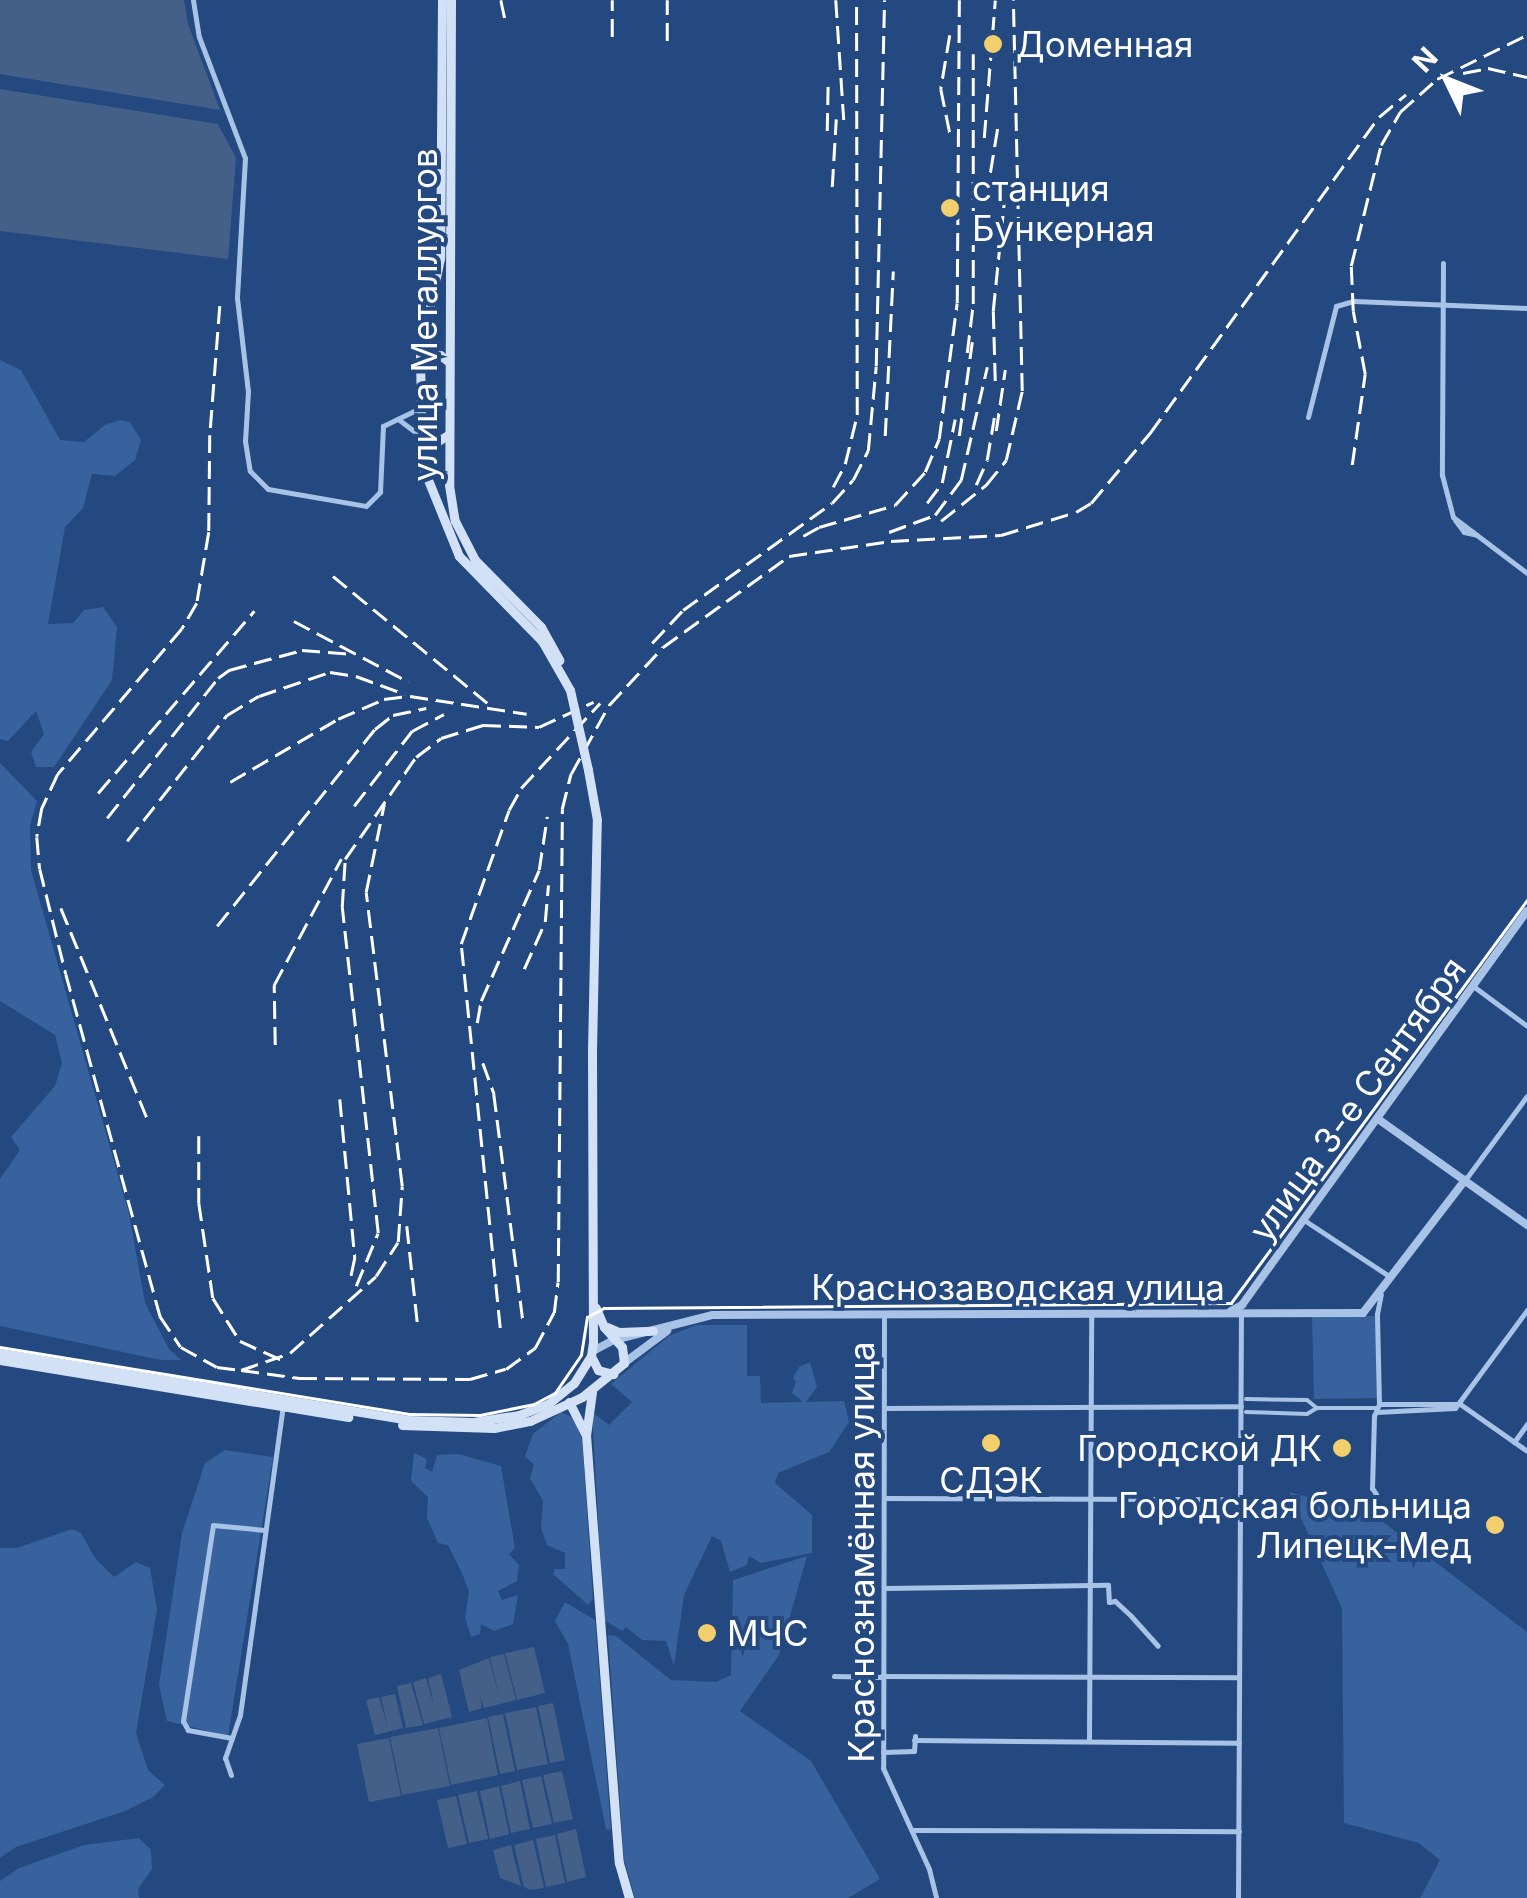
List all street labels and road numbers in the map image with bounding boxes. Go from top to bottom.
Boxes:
street label: улица Металлургов [403,148,445,482]
street label: улица 3-е Сентября [1240,949,1474,1249]
street label: Краснозаводская улица [811,1266,1225,1308]
street label: Краснознамённая улица [840,1341,882,1763]

